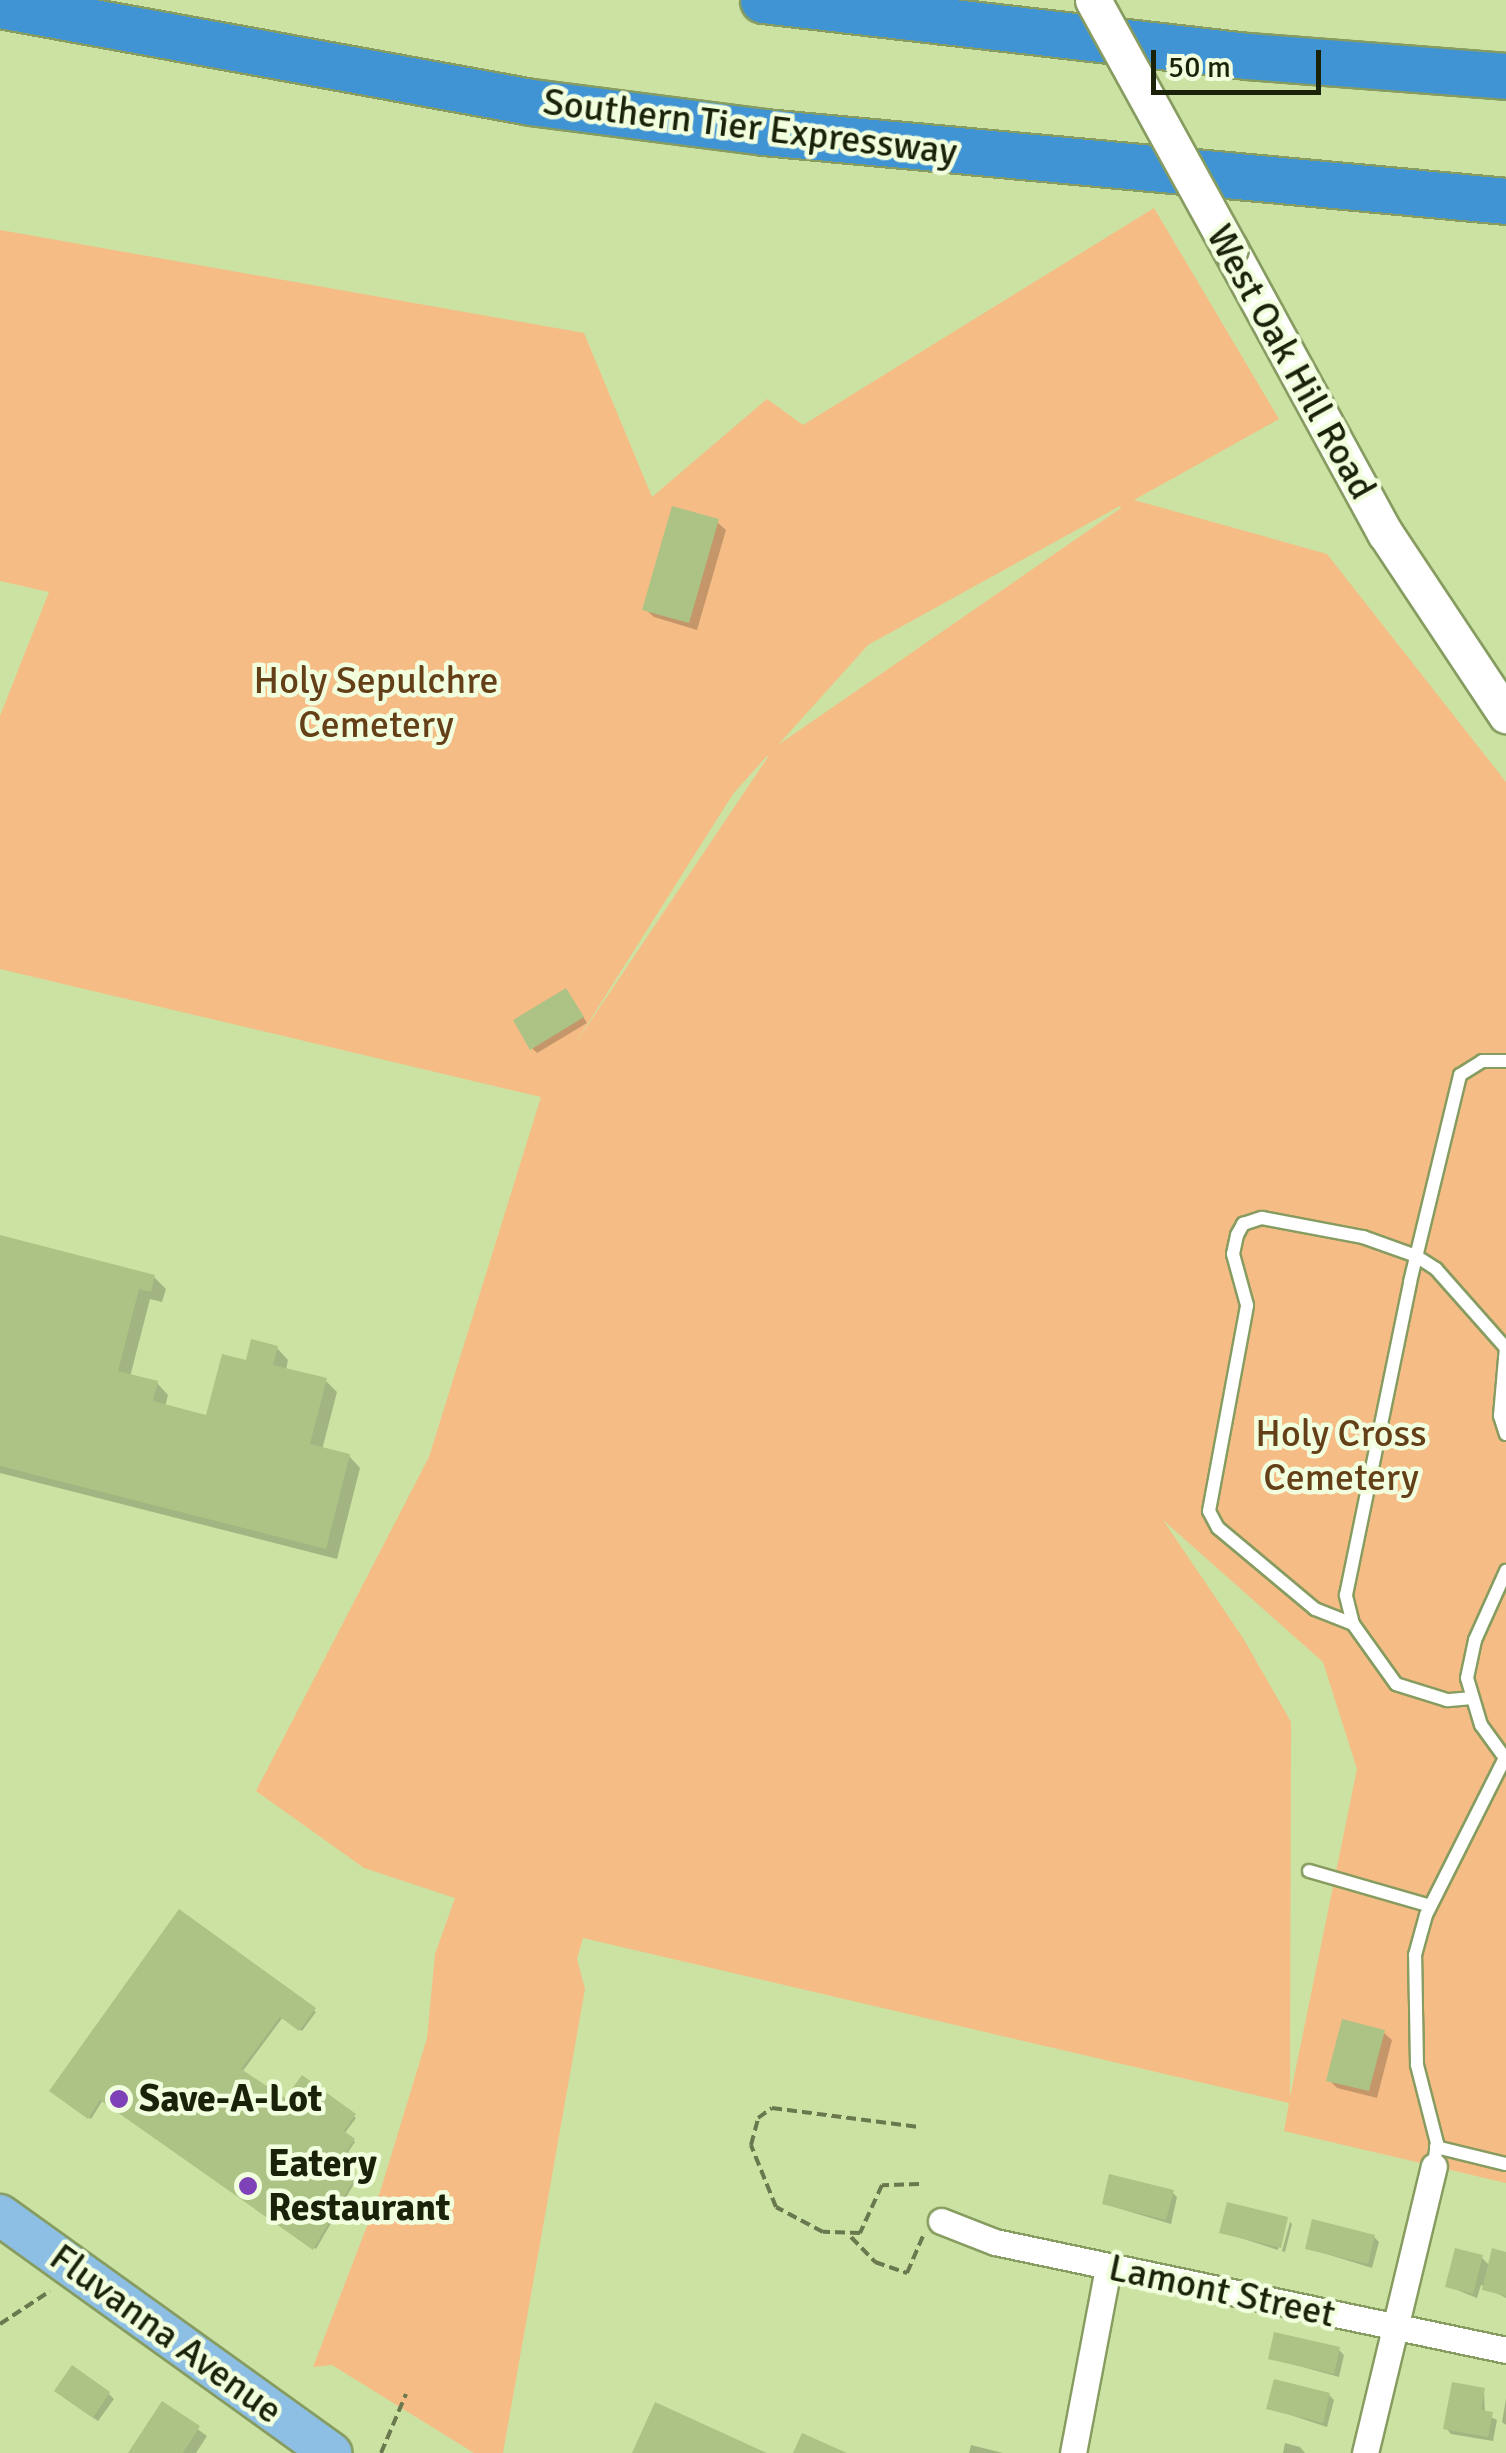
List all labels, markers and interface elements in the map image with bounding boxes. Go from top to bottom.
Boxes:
scale bar [1156,30,1326,92]
text: 50 m [1168,49,1231,86]
street label: Southern Tier Expressway [541,79,959,175]
street label: West Oak Hill Road [1197,217,1385,507]
park label: Holy Sepulchre Cemetery [254,658,498,748]
park label: Holy Cross Cemetery [1255,1411,1427,1500]
place label: Save-A-Lot [139,2076,322,2122]
marker: Save-A-Lot [108,2088,130,2110]
place label: Eatery Restaurant [268,2141,450,2230]
marker: Eatery Restaurant [237,2175,259,2197]
street label: Fluvanna Avenue [41,2235,291,2433]
street label: Lamont Street [1105,2245,1339,2337]

